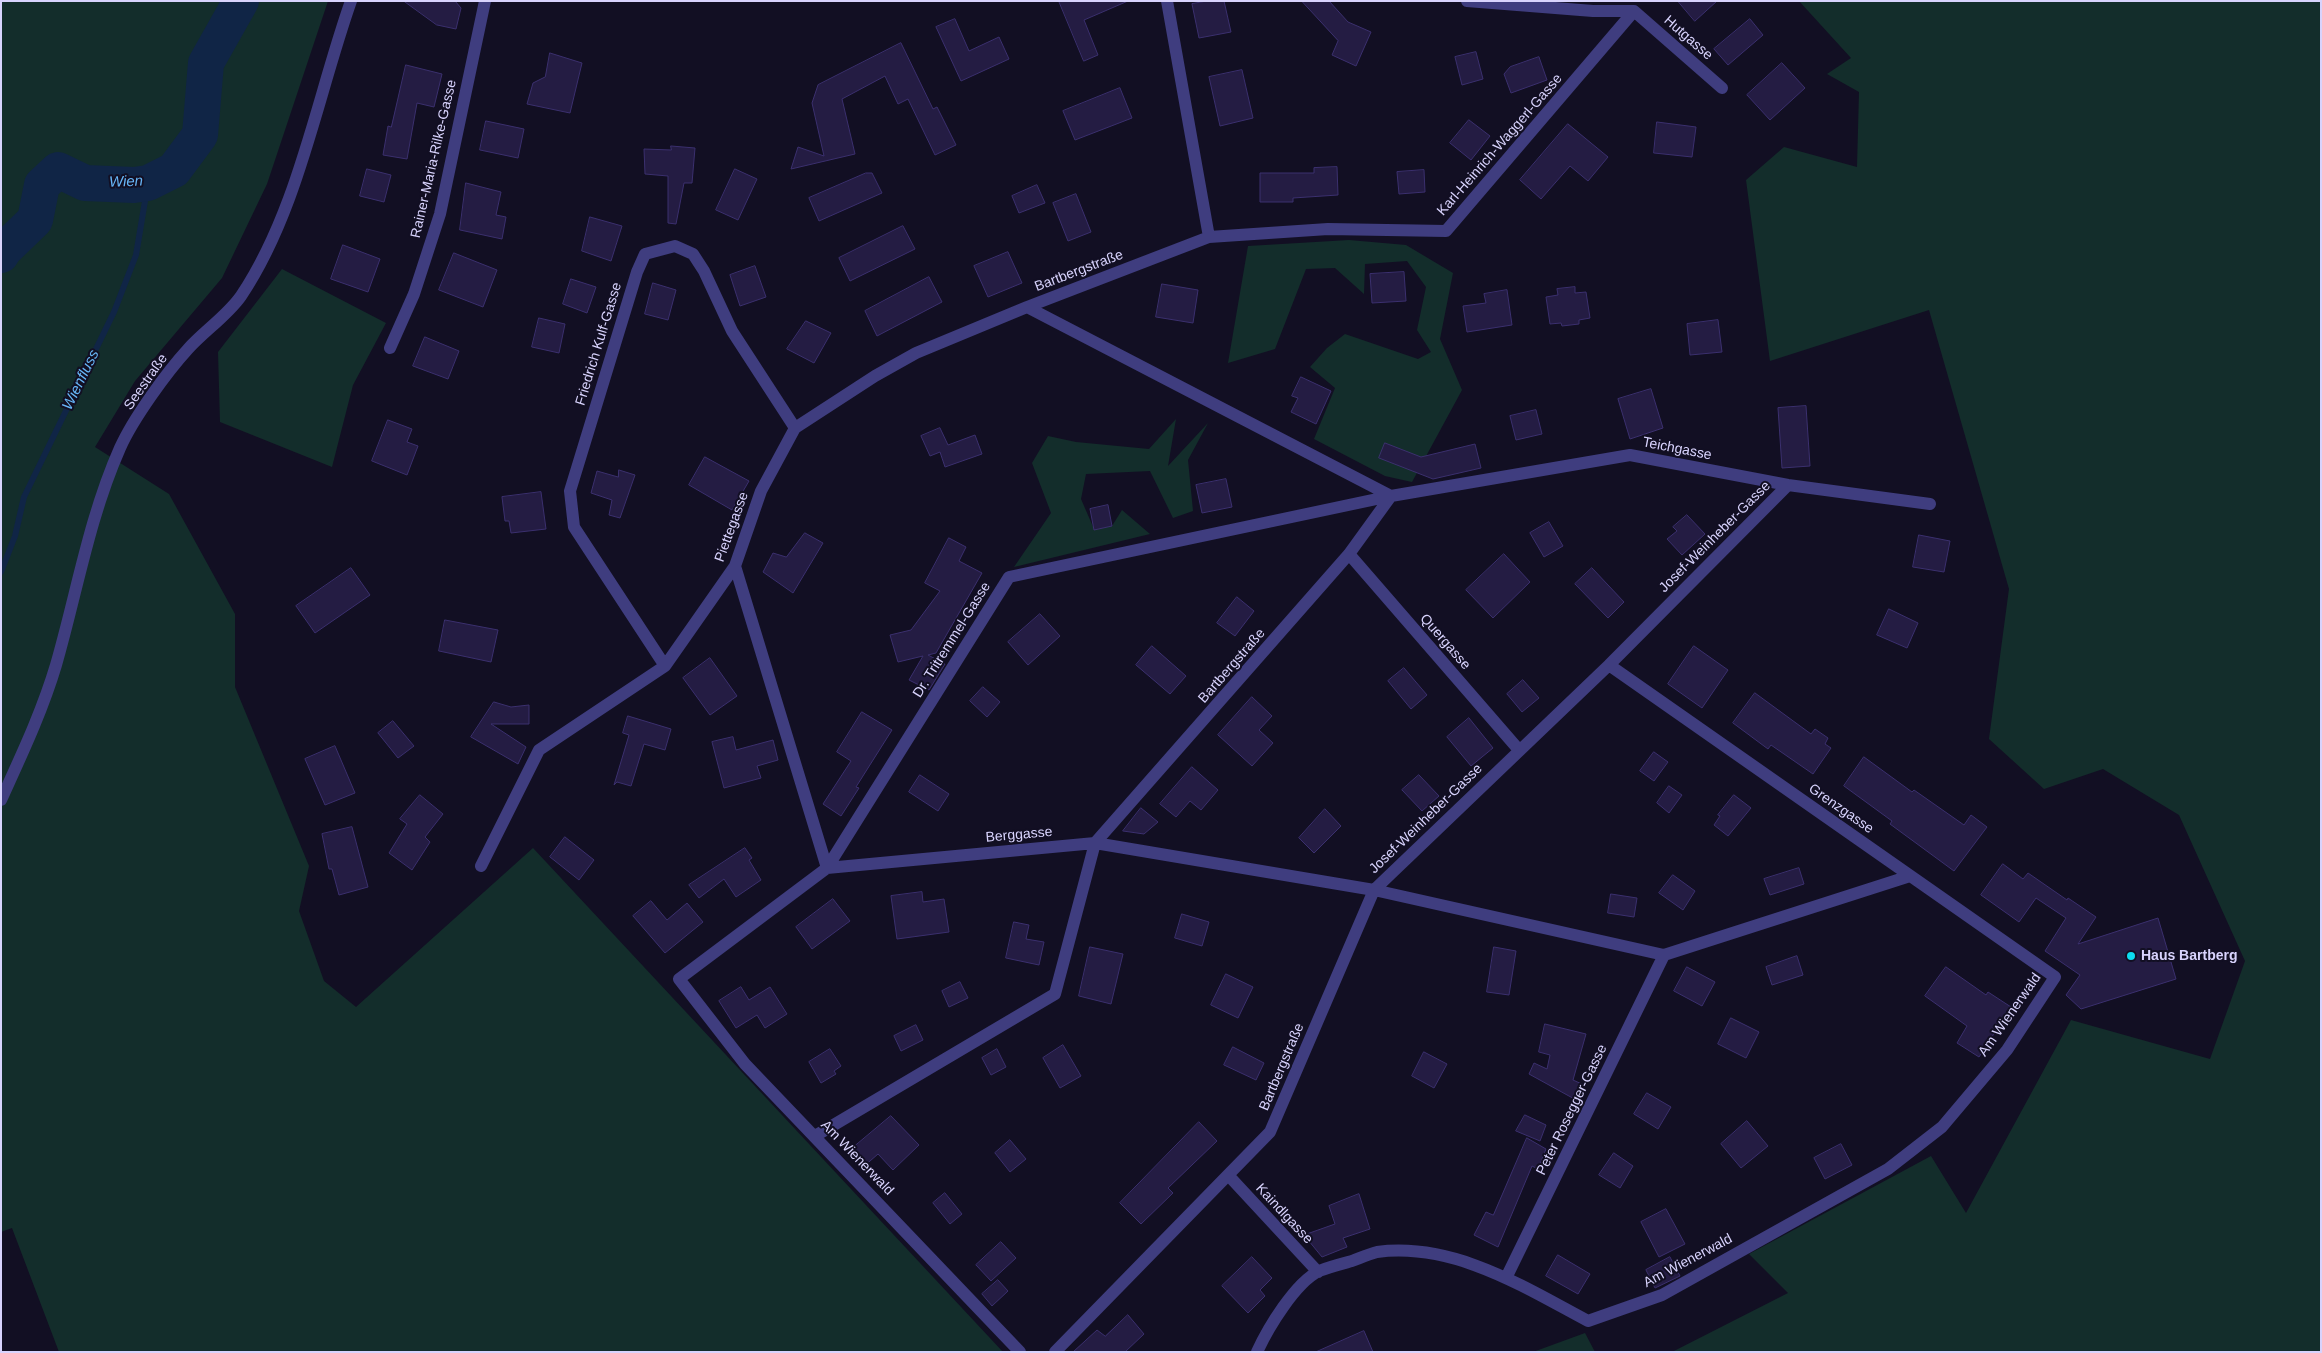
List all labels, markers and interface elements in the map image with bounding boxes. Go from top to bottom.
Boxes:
street label: Hutgasse [1660,12,1716,64]
street label: Karl-Heinrich-Waggerl-Gasse [1434,71,1566,219]
street label: Rainer-Maria-Rilke-Gasse [408,78,460,240]
water label: Wien [109,172,143,192]
street label: Bartbergstraße [1032,246,1126,296]
street label: Friedrich Kulf-Gasse [572,281,626,407]
water label: Wienfluss [59,347,103,413]
street label: Seestraße [121,351,171,413]
street label: Teichgasse [1641,434,1713,464]
street label: Josef-Weinheber-Gasse [1656,478,1774,596]
street label: Piettegasse [712,490,752,564]
street label: Dr. Tritremmel-Gasse [910,579,994,701]
street label: Quergasse [1416,611,1474,673]
street label: Bartbergstraße [1195,625,1269,707]
street label: Josef-Weinheber-Gasse [1366,761,1486,877]
street label: Grenzgasse [1805,780,1877,838]
street label: Berggasse [985,824,1053,846]
place label: Haus Bartberg [2141,948,2237,964]
marker: Haus Bartberg [2125,950,2137,962]
street label: Am Wienerwald [1975,970,2045,1060]
street label: Bartbergstraße [1256,1021,1308,1113]
street label: Peter Rosegger-Gasse [1533,1042,1611,1178]
street label: Am Wienerwald [817,1117,897,1199]
street label: Kaindlgasse [1252,1180,1316,1248]
street label: Am Wienerwald [1641,1231,1735,1291]

